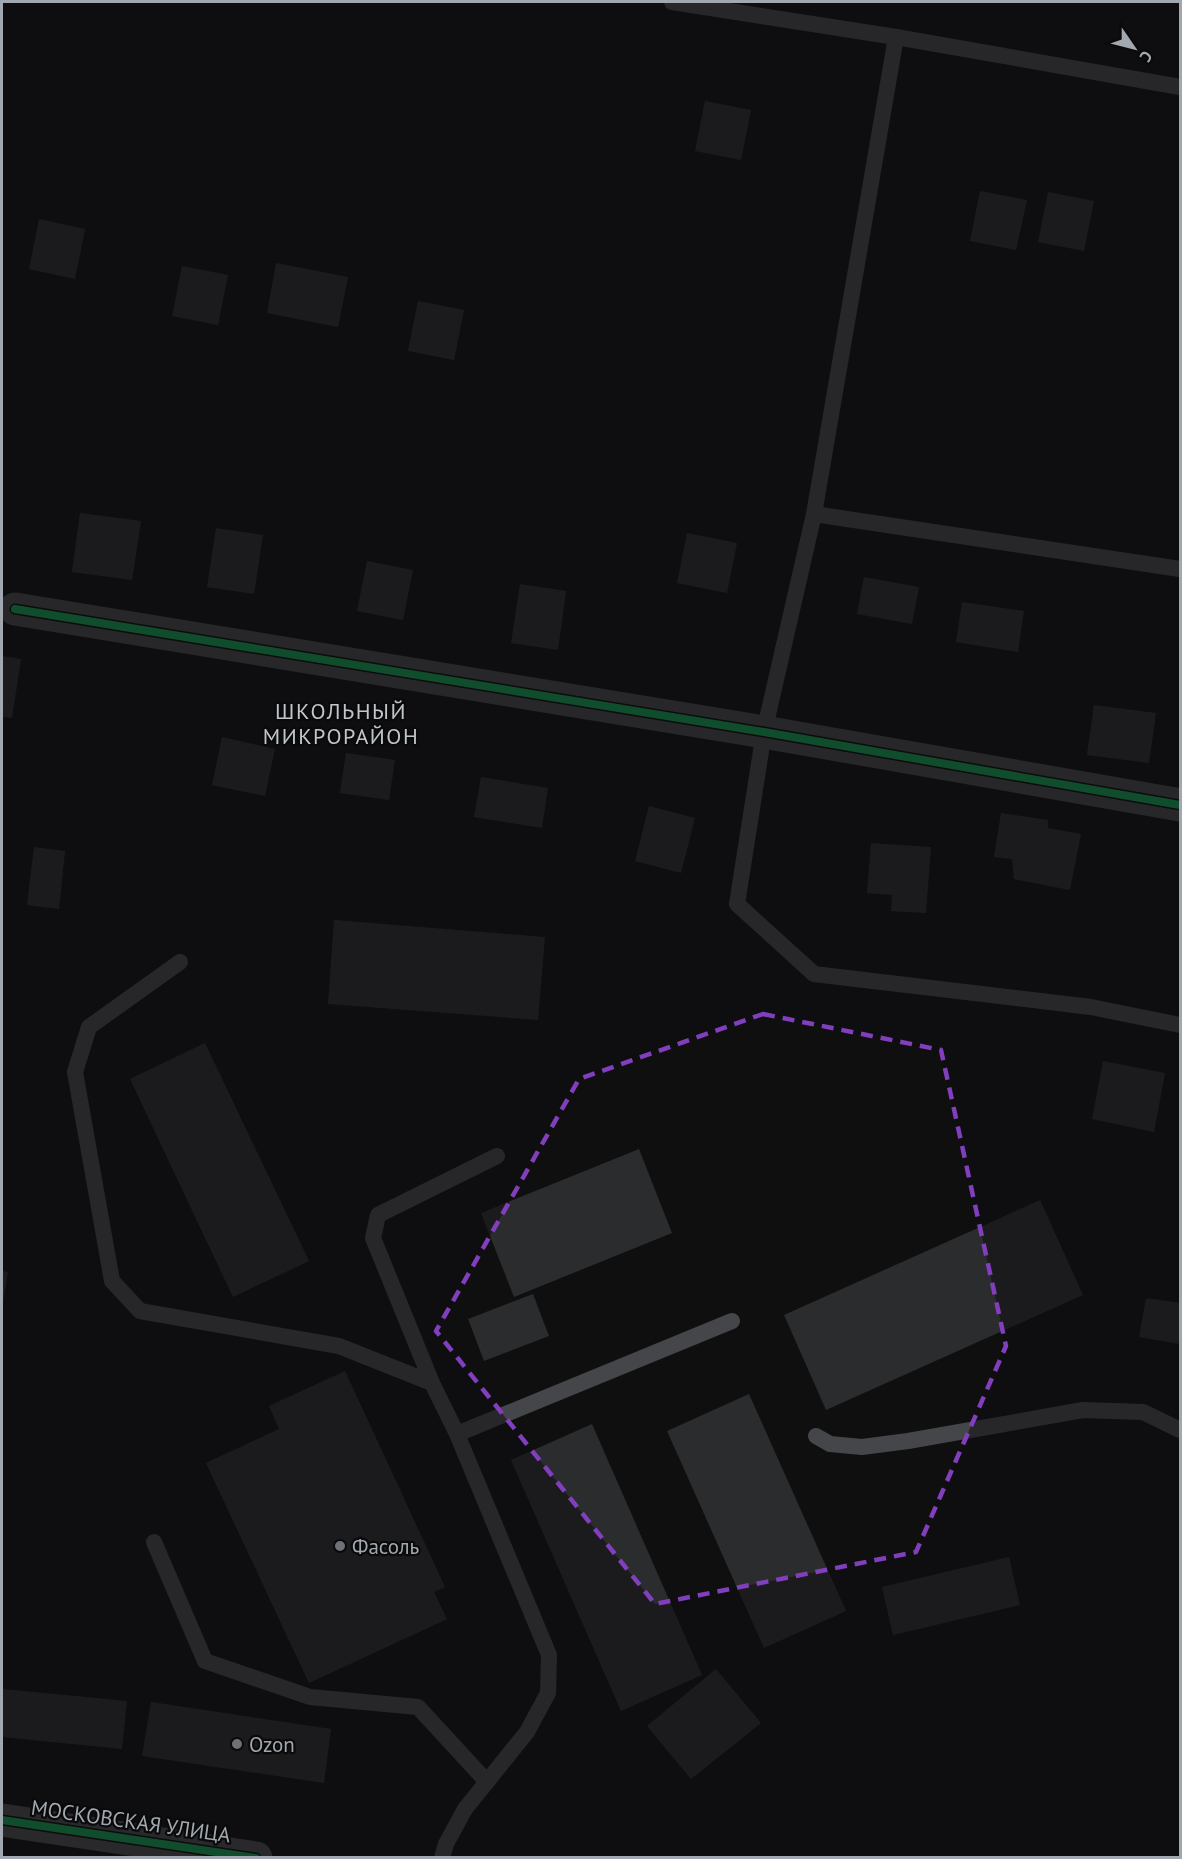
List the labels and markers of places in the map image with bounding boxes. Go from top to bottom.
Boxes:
place label: Фасоль [352,1533,419,1560]
marker: Фасоль [333,1539,347,1553]
place label: Ozon [249,1731,295,1758]
marker: Ozon [230,1737,244,1751]

